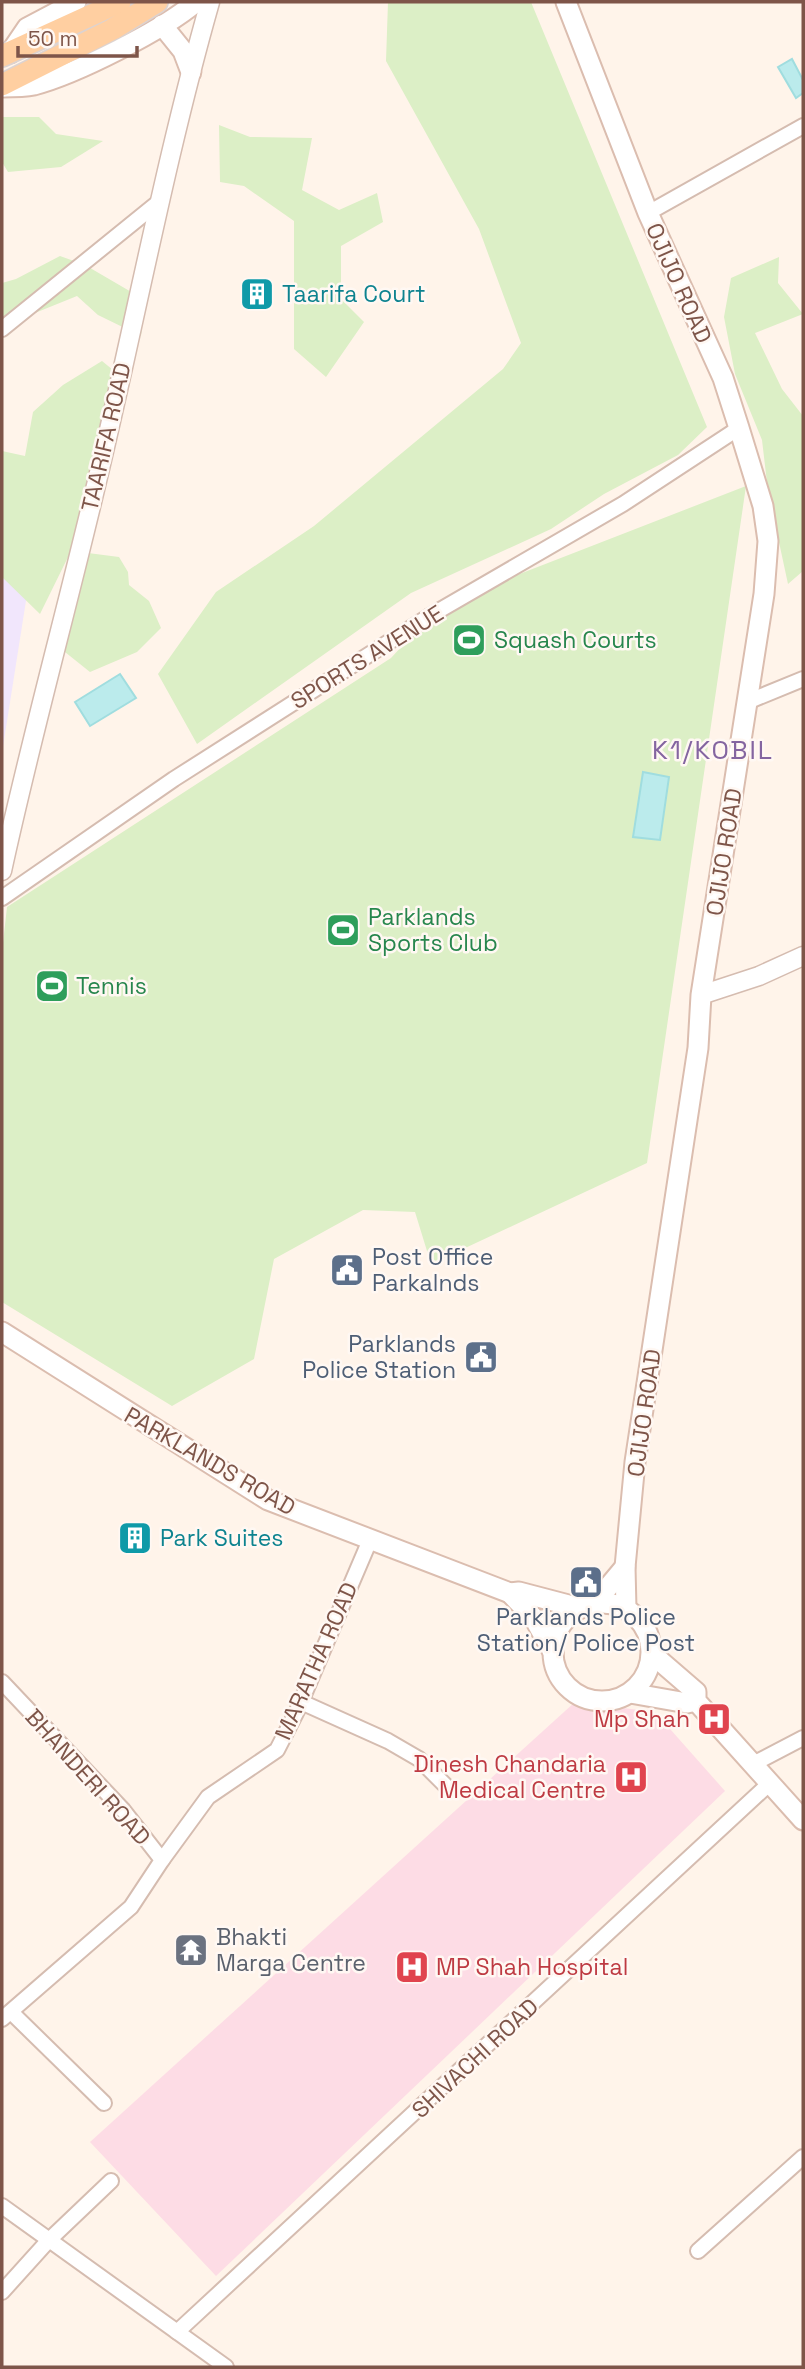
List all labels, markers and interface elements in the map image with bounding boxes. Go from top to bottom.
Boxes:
scale bar [18,14,136,58]
text: 50 m [28,25,78,52]
street label: OJIJO ROAD [639,218,719,348]
building icon: Taarifa Court [238,275,276,313]
place label: Taarifa Court [282,279,426,309]
street label: TAARIFA ROAD [74,360,138,514]
street label: SPORTS AVENUE [285,598,449,716]
sports icon: Squash Courts [450,621,488,659]
place label: Squash Courts [494,625,657,655]
district label: K1/KOBIL [652,733,774,767]
street label: OJIJO ROAD [699,786,749,918]
place label: Parklands Sports Club [368,902,498,958]
sports icon: Parklands Sports Club [324,911,362,949]
sports icon: Tennis [33,967,71,1005]
place label: Tennis [76,971,147,1001]
place label: Post Office Parkalnds [372,1242,493,1298]
public building icon: Post Office Parkalnds [328,1251,366,1289]
place label: Parklands Police Station [302,1329,456,1385]
public building icon: Parklands Police Station [462,1338,500,1376]
street label: OJIJO ROAD [620,1347,668,1479]
street label: PARKLANDS ROAD [119,1400,301,1522]
building icon: Park Suites [116,1519,154,1557]
place label: Park Suites [160,1523,283,1553]
public building icon: Parklands Police Station/ Police Post [567,1563,605,1601]
street label: MARATHA ROAD [268,1577,364,1745]
place label: Parklands Police Station/ Police Post [477,1602,695,1658]
hospital icon: Mp Shah [695,1700,733,1738]
street label: BHANDERI ROAD [19,1702,157,1852]
place label: Mp Shah [594,1704,690,1734]
place label: Dinesh Chandaria Medical Centre [414,1749,606,1805]
hospital icon: Dinesh Chandaria Medical Centre [612,1758,650,1796]
place label: Bhakti Marga Centre [216,1922,366,1978]
temple icon: Bhakti Marga Centre [172,1931,210,1969]
hospital icon: MP Shah Hospital [393,1948,431,1986]
place label: MP Shah Hospital [436,1952,628,1982]
street label: SHIVACHI ROAD [405,1991,545,2125]

